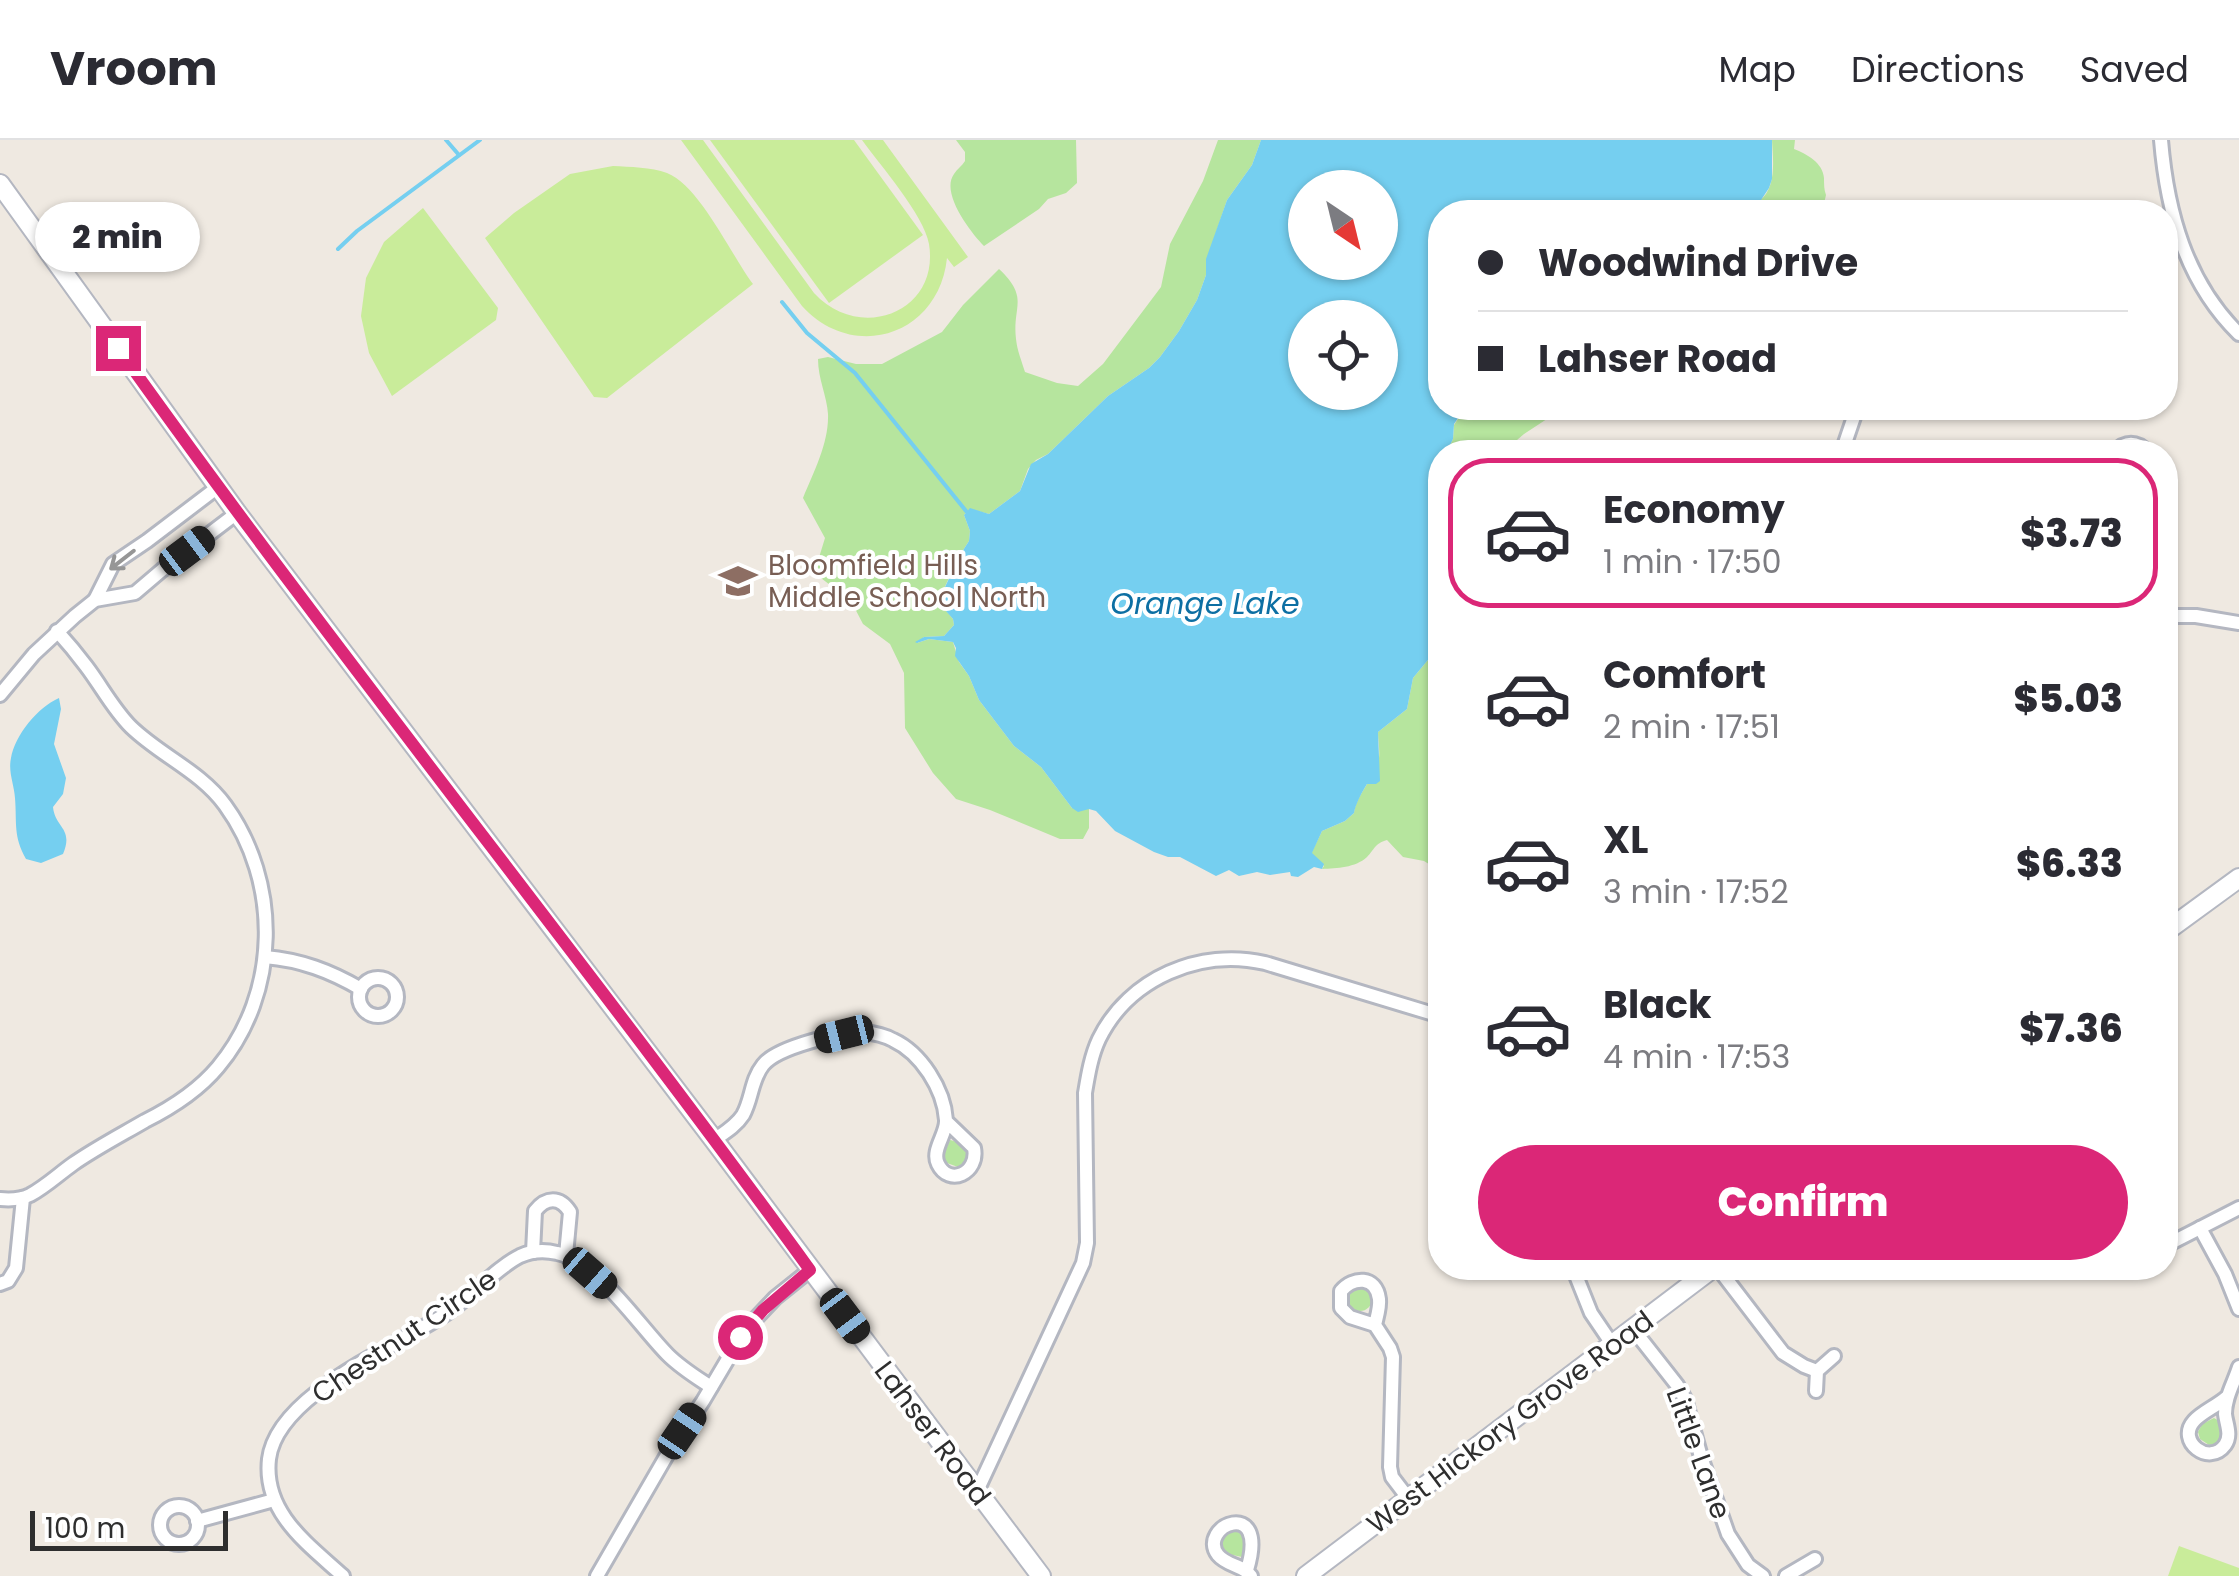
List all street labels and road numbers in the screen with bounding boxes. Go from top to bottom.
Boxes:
street label: Chestnut Circle [304,1260,504,1413]
street label: West Hickory Grove Road [1359,1302,1662,1543]
street label: Lahser Road [865,1353,1000,1514]
street label: Little Lane [1657,1382,1740,1524]

